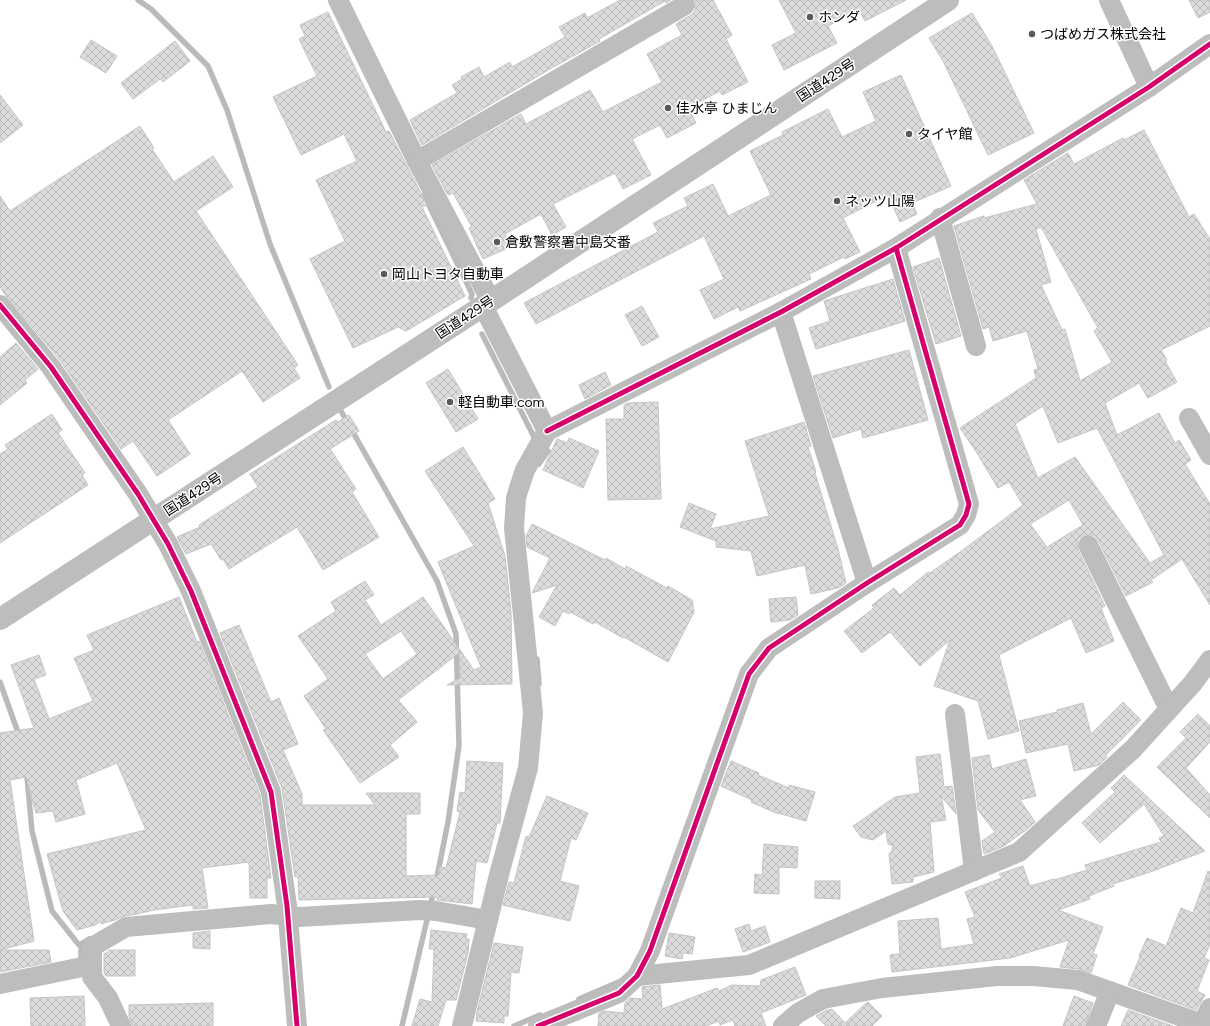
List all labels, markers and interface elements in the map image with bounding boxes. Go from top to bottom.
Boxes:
place label: ホンダ [818,9,860,26]
marker: ホンダ [805,12,815,22]
place label: つばめガス株式会社 [1040,26,1166,43]
marker: つばめガス株式会社 [1027,29,1037,39]
street label: 国道429号 [794,55,859,106]
place label: 佳水亭 ひまじん [676,100,777,117]
marker: 佳水亭 ひまじん [663,103,673,113]
place label: タイヤ館 [917,126,973,143]
marker: タイヤ館 [904,129,914,139]
place label: ネッツ山陽 [845,193,915,210]
marker: ネッツ山陽 [832,196,842,206]
place label: 倉敷警察署中島交番 [505,234,631,251]
marker: 倉敷警察署中島交番 [492,237,502,247]
place label: 岡山トヨタ自動車 [392,266,504,283]
marker: 岡山トヨタ自動車 [379,269,389,279]
street label: 国道429号 [433,292,498,343]
place label: 軽自動車.com [458,394,545,411]
marker: 軽自動車.com [445,397,455,407]
street label: 国道429号 [161,469,226,520]

